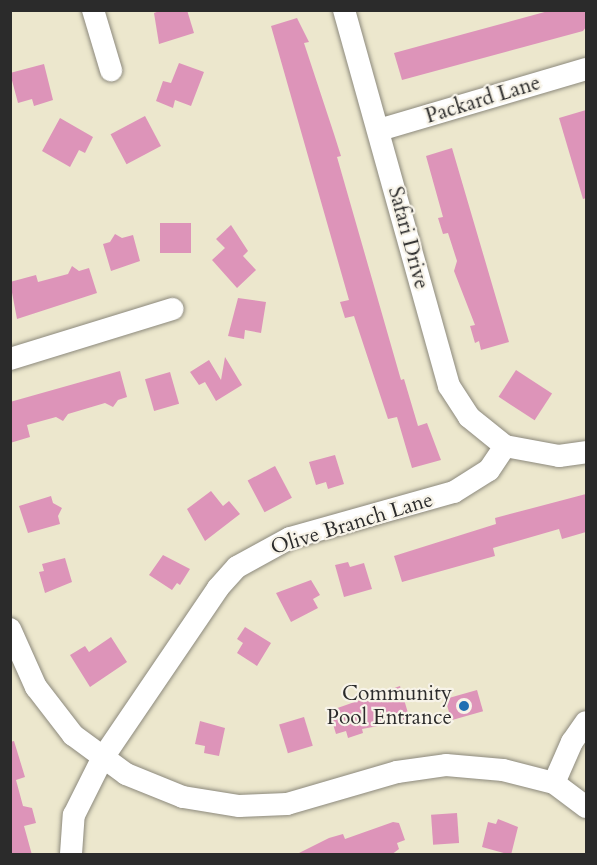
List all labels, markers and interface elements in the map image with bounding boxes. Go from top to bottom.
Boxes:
street label: Packard Lane [422,71,544,129]
street label: Safari Drive [382,184,434,292]
street label: Olive Branch Lane [268,487,436,561]
place label: Community Pool Entrance [327,681,452,731]
marker: Community Pool Entrance [457,699,471,713]

